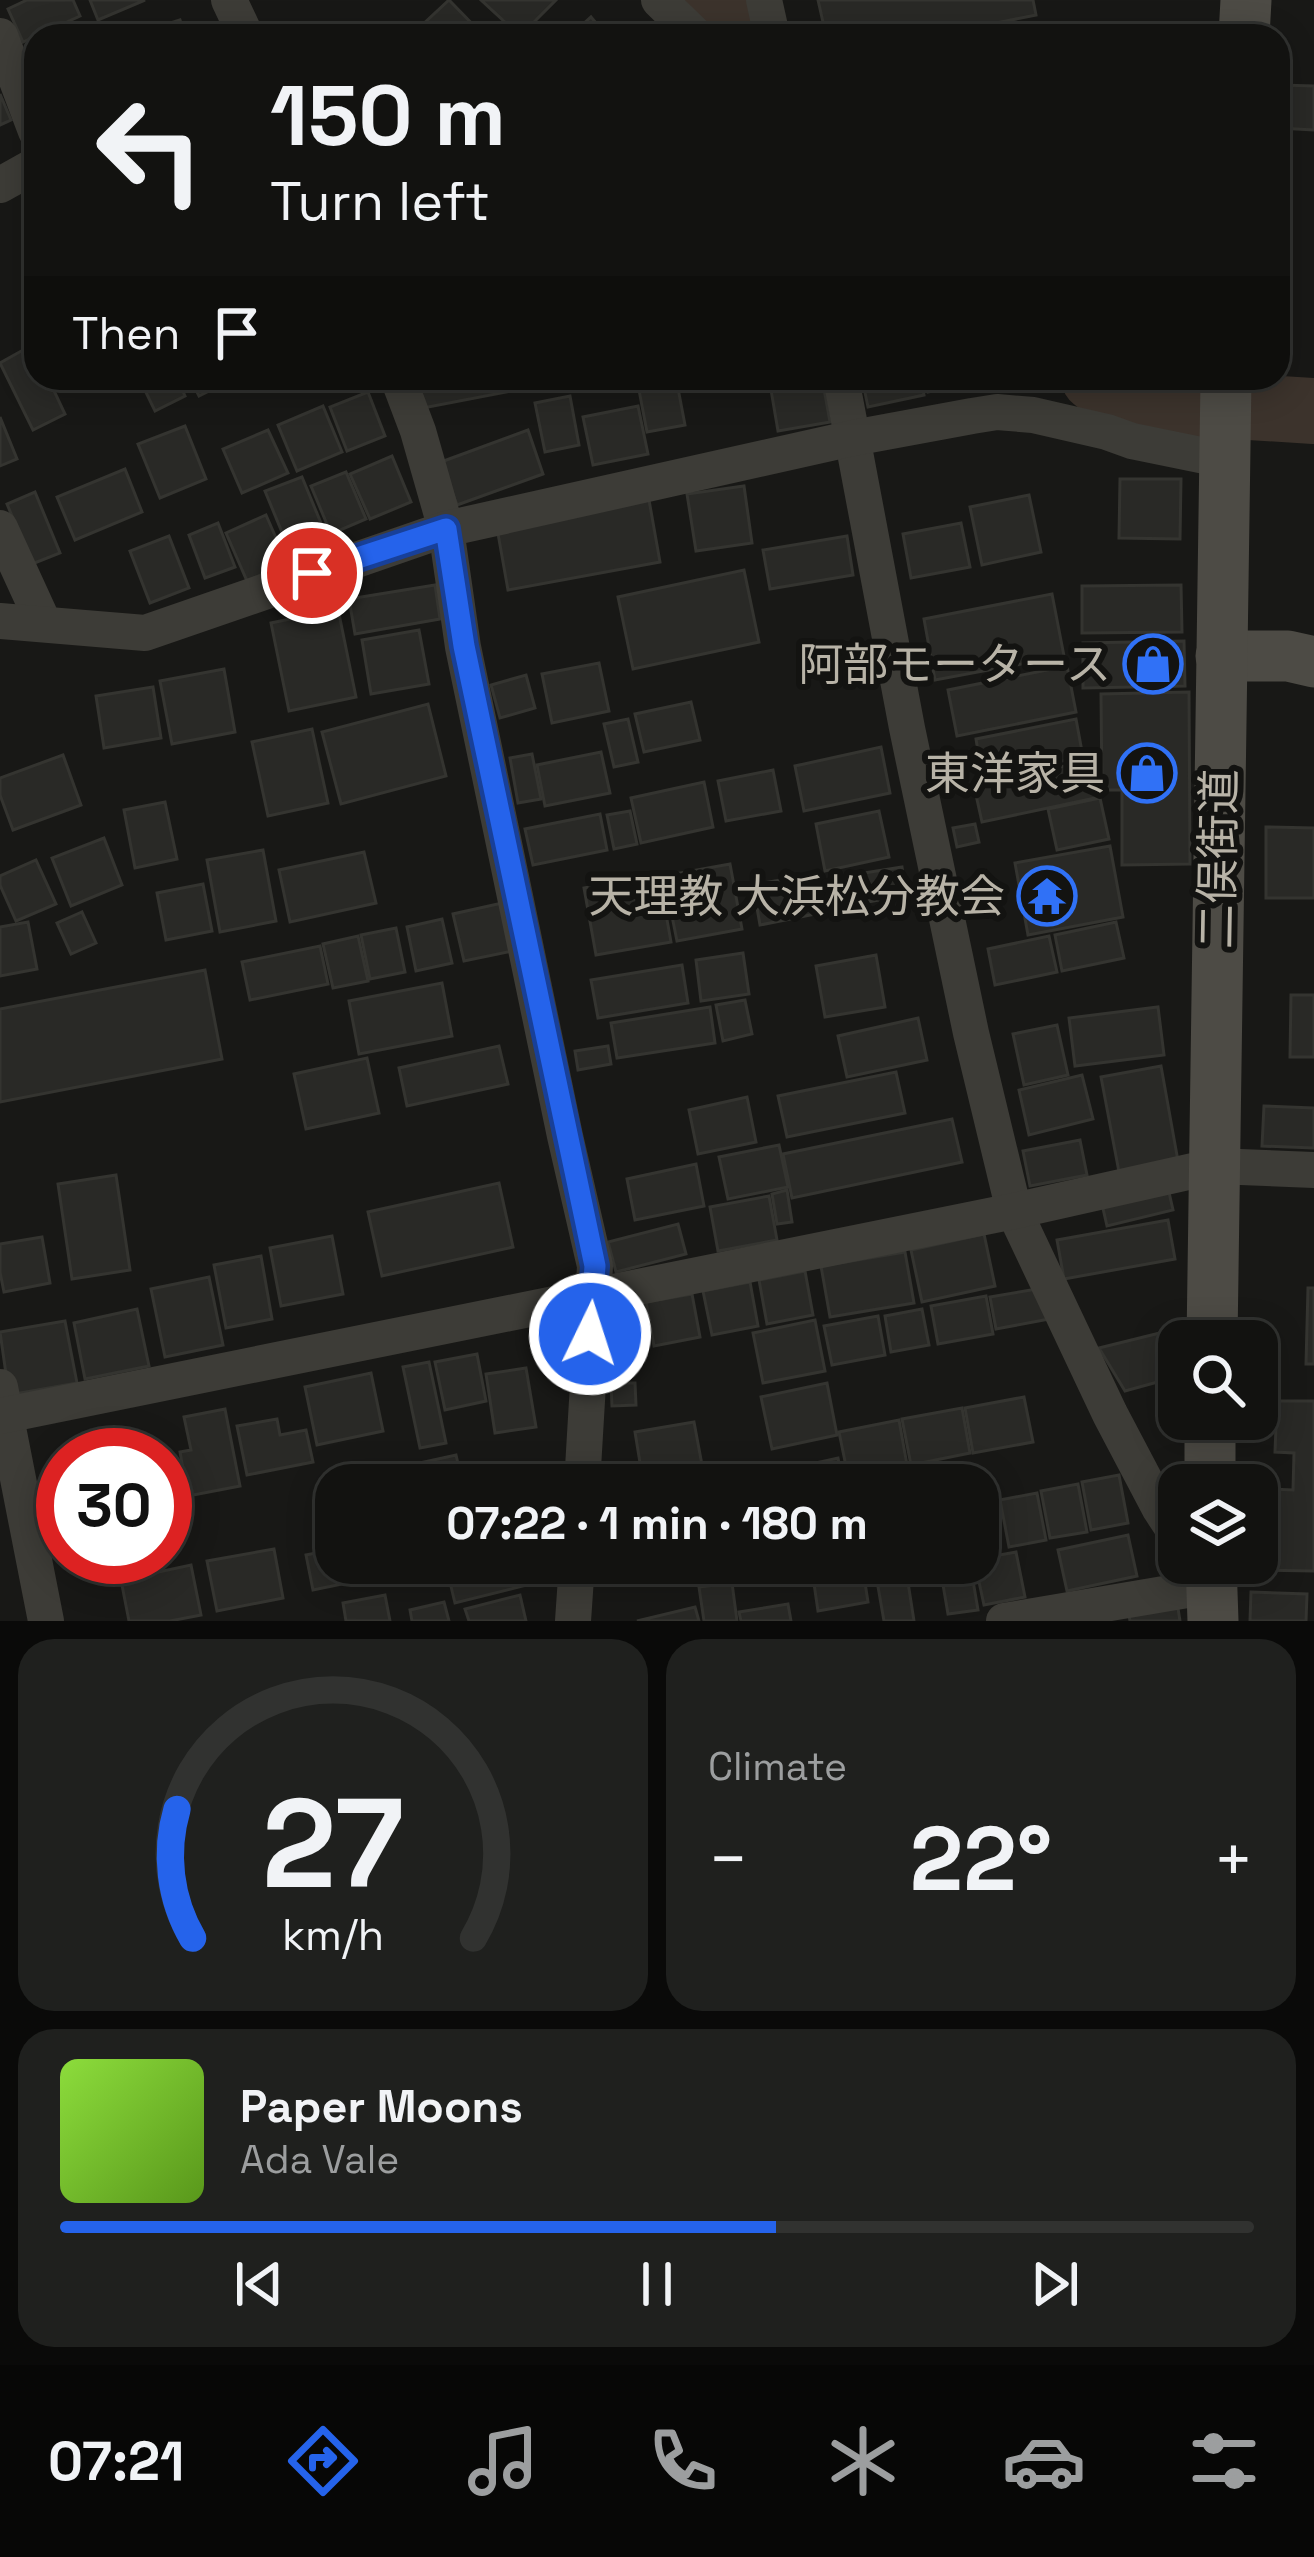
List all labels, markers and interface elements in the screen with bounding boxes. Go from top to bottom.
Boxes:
text: 150 m [270,62,506,170]
icon: left [72,72,228,228]
text: Turn left [270,167,490,236]
icon: arrive [204,300,270,366]
text: Then [72,305,180,362]
pin [261,522,363,624]
icon: arrive [279,540,345,606]
shop icon: 阿部モータース [1122,633,1184,695]
place label: 阿部モータース [798,636,1111,693]
shop icon: 東洋家具 [1116,742,1178,804]
place label: 東洋家具 [925,745,1105,802]
street label: 二俣街道 [1188,769,1248,949]
temple icon: 天理教 大浜松分教会 [1016,865,1078,927]
place label: 天理教 大浜松分教会 [588,868,1005,925]
position arrow [527,1271,653,1397]
map controls [1158,1320,1278,1584]
button: search [1158,1320,1278,1440]
speed limit sign: 30 [36,1428,192,1584]
button: layers [1158,1464,1278,1584]
text: 07:22 · 1 min · 180 m [446,1495,868,1552]
text: Climate [708,1742,847,1791]
text: 27 [262,1764,404,1923]
text: 22° [910,1801,1052,1916]
text: − [708,1817,749,1901]
text: + [1213,1817,1254,1901]
text: km/h [282,1908,384,1963]
text: Paper Moons [240,2078,523,2135]
text: Ada Vale [240,2135,399,2184]
icon: previous [226,2251,292,2317]
icon: pause [624,2251,690,2317]
icon: next [1022,2251,1088,2317]
icon: directions [281,2419,365,2503]
icon: music [461,2419,545,2503]
icon: phone [641,2419,725,2503]
icon: climate [821,2419,905,2503]
icon: car [1002,2419,1086,2503]
icon: filters [1182,2419,1266,2503]
text: 07:21 [48,2427,185,2496]

